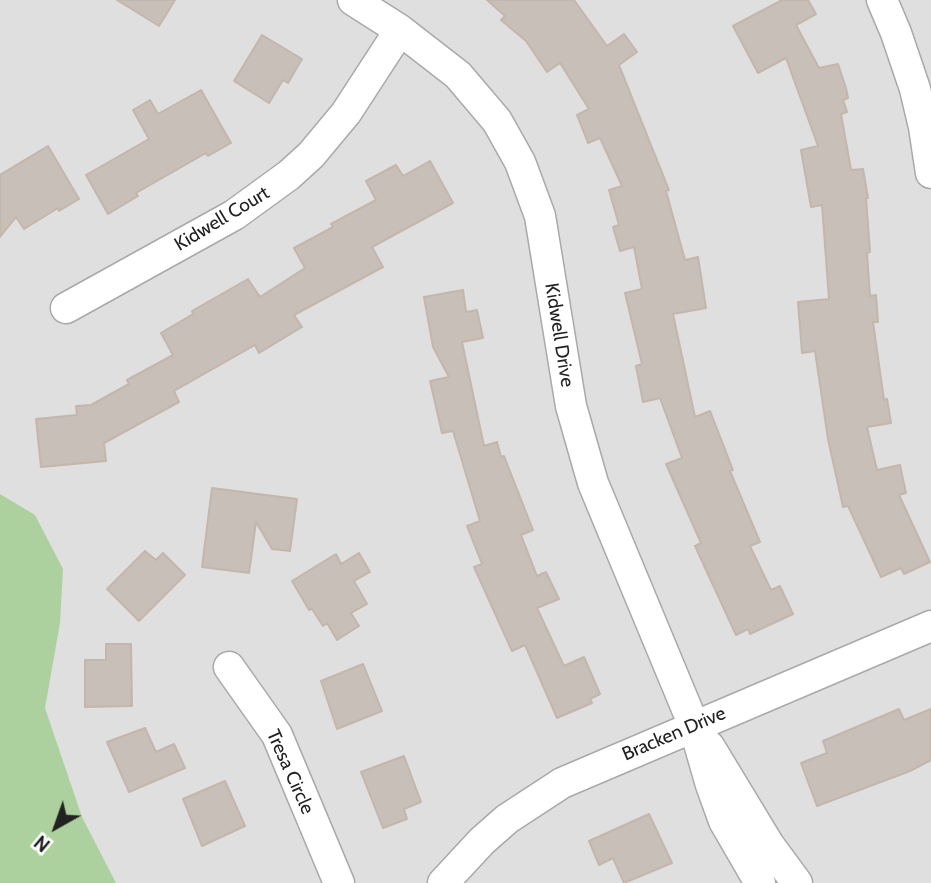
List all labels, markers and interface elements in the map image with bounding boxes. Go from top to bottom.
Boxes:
street label: Kidwell Court [170,182,274,256]
street label: Kidwell Drive [540,281,578,389]
street label: Bracken Drive [619,702,729,766]
street label: Tresa Circle [261,726,319,818]
north arrow [21,792,91,862]
text: N [30,830,55,857]

